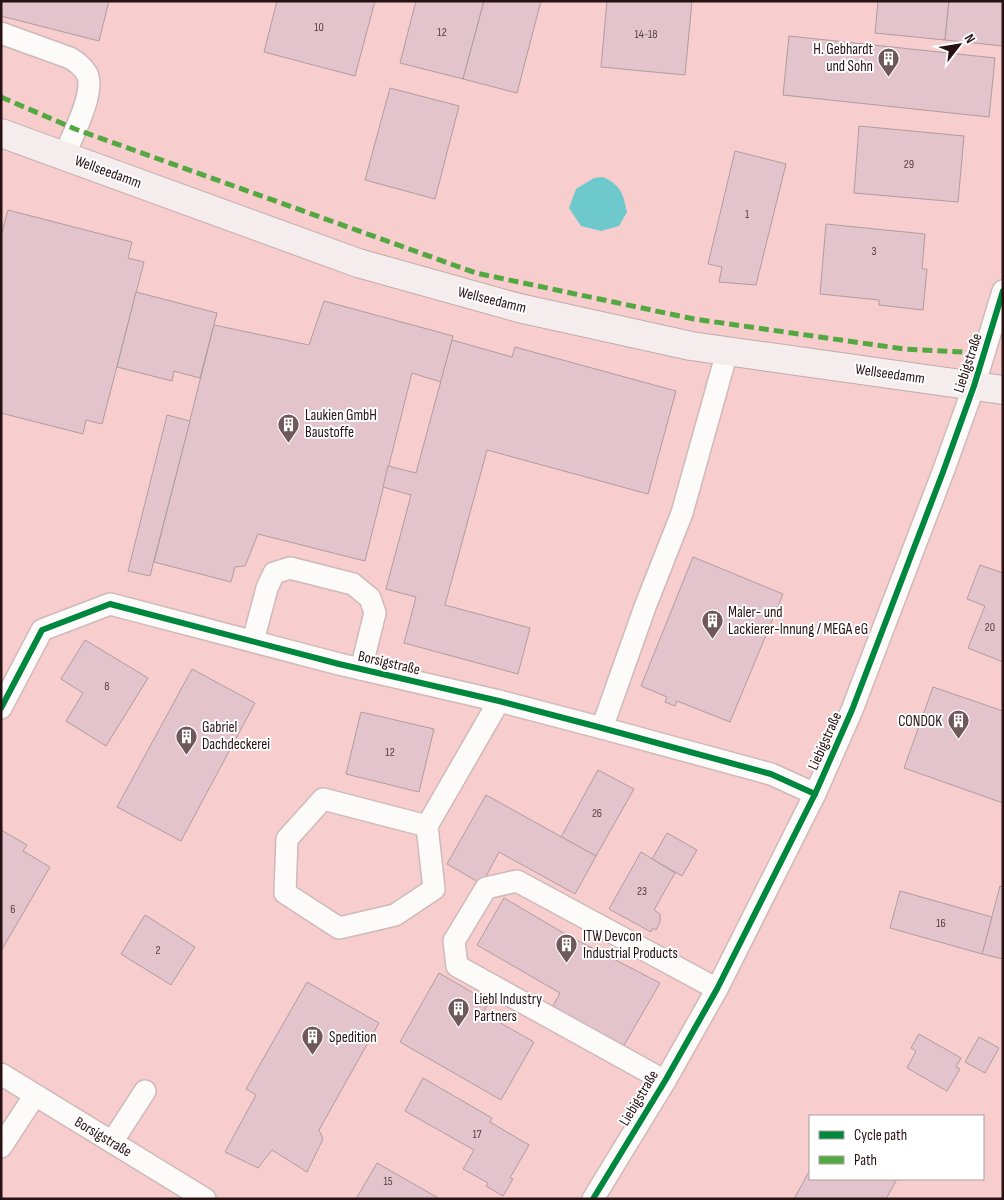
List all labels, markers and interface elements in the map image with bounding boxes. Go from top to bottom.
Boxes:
house number: 10 [314,20,324,35]
north arrow [934,20,984,70]
house number: 12 [437,25,447,40]
house number: 14-18 [634,27,658,42]
text: N [961,31,979,46]
place label: H. Gebhardt und Sohn [813,40,873,76]
building icon: H. Gebhardt und Sohn [877,46,901,77]
street label: Wellseedamm [72,151,144,193]
house number: 29 [904,157,914,172]
house number: 1 [745,207,750,222]
house number: 3 [871,244,877,259]
street label: Wellseedamm [456,282,528,318]
street label: Liebigstraße [949,331,987,395]
street label: Wellseedamm [854,360,926,388]
place label: Laukien GmbH Baustoffe [305,406,377,442]
building icon: Laukien GmbH Baustoffe [277,412,301,443]
place label: Maler- und Lackierer-Innung / MEGA eG [728,603,868,639]
building icon: Maler- und Lackierer-Innung / MEGA eG [700,609,724,640]
house number: 20 [985,620,995,635]
street label: Borsigstraße [356,647,422,679]
house number: 8 [104,679,110,694]
street label: Liebigstraße [804,709,846,773]
building icon: CONDOK [946,709,970,740]
place label: CONDOK [898,712,942,731]
place label: Gabriel Dachdeckerei [202,718,270,754]
building icon: Gabriel Dachdeckerei [174,724,198,755]
house number: 12 [385,745,395,760]
house number: 26 [592,806,602,821]
house number: 23 [637,884,647,899]
house number: 6 [10,902,16,917]
house number: 16 [936,916,946,931]
place label: ITW Devcon Industrial Products [583,927,678,963]
building icon: ITW Devcon Industrial Products [555,933,579,964]
house number: 2 [156,943,161,958]
place label: Liebl Industry Partners [474,990,542,1026]
building icon: Liebl Industry Partners [446,996,470,1027]
building icon: Spedition [301,1025,325,1056]
place label: Spedition [329,1028,377,1047]
street label: Liebigstraße [615,1067,663,1129]
street label: Borsigstraße [71,1113,135,1161]
legend [809,1115,984,1180]
text: Cycle path [854,1126,907,1145]
house number: 17 [473,1127,482,1142]
text: Path [854,1151,877,1170]
house number: 15 [383,1174,393,1189]

